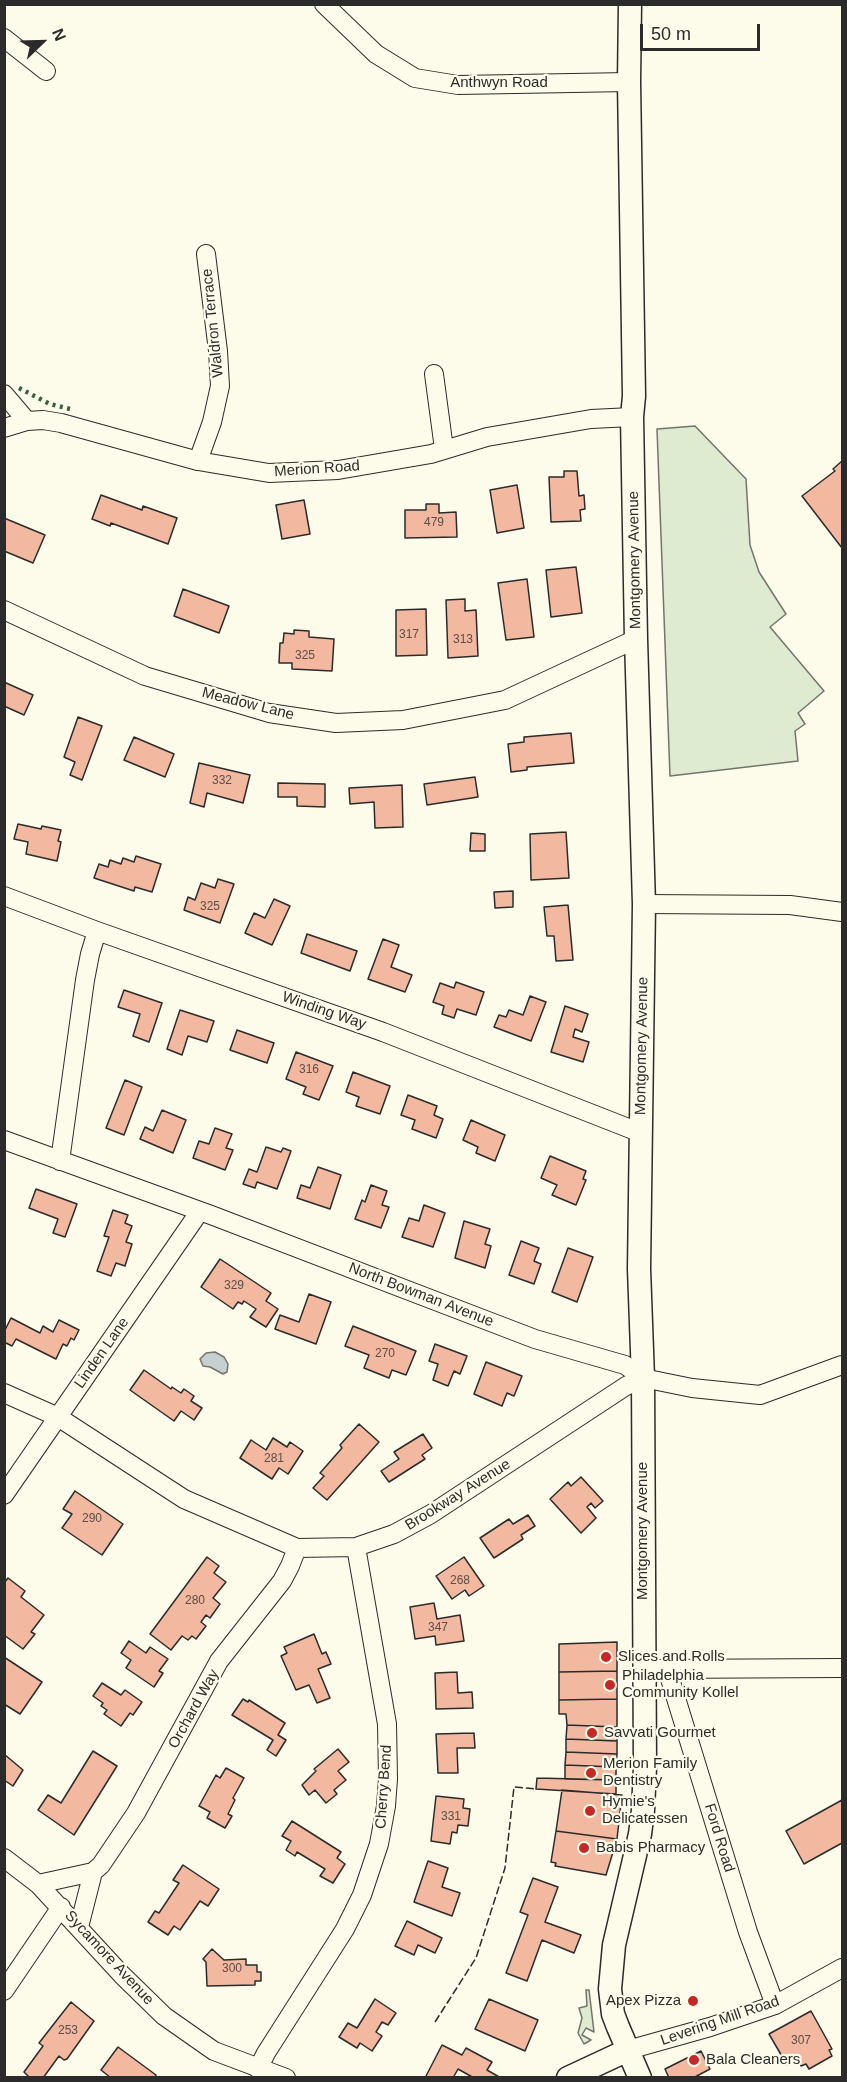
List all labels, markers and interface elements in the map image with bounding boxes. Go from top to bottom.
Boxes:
north arrow [12,12,72,72]
scale bar [643,12,763,50]
text: 50 m [651,24,691,44]
text: N [49,26,69,43]
street label: Anthwyn Road [450,74,548,92]
street label: Waldron Terrace [198,268,228,378]
street label: Merion Road [274,457,360,481]
street label: Montgomery Avenue [625,491,645,629]
house number: 479 [424,516,444,530]
house number: 317 [399,628,419,642]
house number: 313 [453,633,473,647]
house number: 325 [295,649,315,663]
street label: Meadow Lane [200,684,296,724]
house number: 332 [212,774,232,788]
house number: 325 [200,900,220,914]
street label: Montgomery Avenue [632,977,652,1115]
street label: Winding Way [280,988,368,1034]
house number: 316 [299,1063,319,1077]
street label: North Bowman Avenue [346,1259,496,1331]
house number: 329 [224,1279,244,1293]
street label: Linden Lane [71,1314,133,1392]
house number: 270 [375,1347,395,1361]
house number: 281 [264,1452,284,1466]
street label: Brookway Avenue [402,1455,514,1535]
street label: Montgomery Avenue [634,1462,652,1600]
house number: 290 [82,1512,102,1526]
house number: 268 [450,1574,470,1588]
house number: 280 [185,1594,205,1608]
house number: 347 [428,1621,448,1635]
place label: Slices and Rolls [618,1648,725,1666]
marker: Slices and Rolls [599,1650,613,1664]
street label: Orchard Way [165,1666,223,1752]
place label: Philadelphia Community Kollel [622,1667,739,1702]
marker: Philadelphia Community Kollel [603,1678,617,1692]
place label: Savvati Gourmet [604,1724,716,1742]
marker: Savvati Gourmet [585,1726,599,1740]
street label: Cherry Bend [372,1744,396,1830]
place label: Merion Family Dentistry [603,1755,697,1790]
marker: Merion Family Dentistry [584,1766,598,1780]
place label: Hymie's Delicatessen [602,1793,688,1828]
street label: Ford Road [700,1801,738,1875]
marker: Hymie's Delicatessen [583,1804,597,1818]
house number: 331 [441,1810,461,1824]
place label: Babis Pharmacy [596,1839,705,1857]
marker: Babis Pharmacy [577,1841,591,1855]
street label: Sycamore Avenue [61,1907,157,2009]
house number: 300 [222,1962,242,1976]
place label: Apex Pizza [606,1992,681,2010]
street label: Levering Mill Road [658,1992,782,2050]
marker: Apex Pizza [686,1994,700,2008]
house number: 253 [58,2024,78,2038]
house number: 307 [791,2034,811,2048]
place label: Bala Cleaners [706,2051,800,2069]
marker: Bala Cleaners [687,2053,701,2067]

